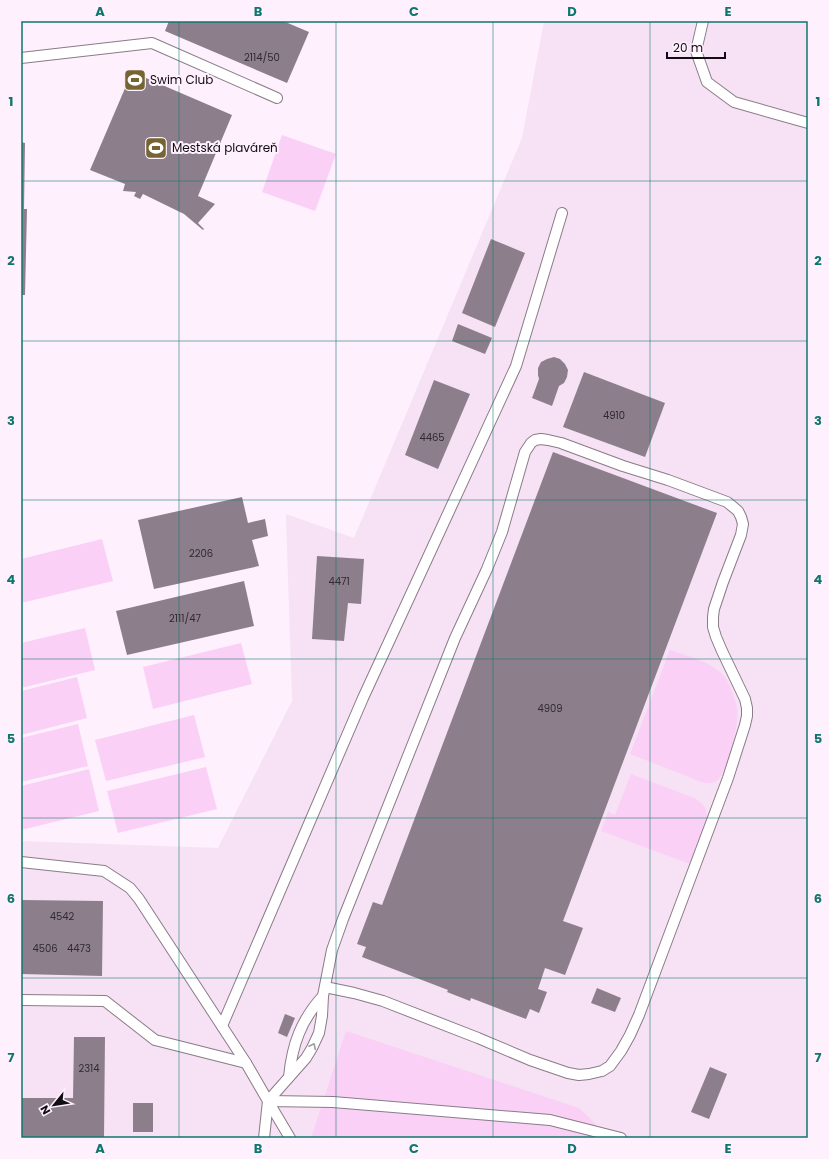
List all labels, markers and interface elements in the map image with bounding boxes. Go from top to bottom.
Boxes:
text: A [95,2,105,21]
text: B [254,2,263,21]
text: C [409,2,419,21]
text: D [567,2,577,21]
text: E [724,2,732,21]
scale bar [667,34,725,60]
text: 20 m [673,39,703,56]
house number: 2114/50 [244,50,280,65]
sports icon: Swim Club [122,67,148,93]
place label: Swim Club [150,71,213,88]
text: 1 [9,92,13,111]
text: 1 [816,92,820,111]
sports icon: Mestská plaváreň [143,135,169,161]
place label: Mestská plaváreň [172,139,278,156]
text: 2 [7,251,15,270]
text: 2 [814,251,822,270]
house number: 4910 [603,408,625,423]
text: 3 [7,411,15,430]
text: 3 [814,411,822,430]
house number: 4465 [419,430,445,445]
house number: 2206 [189,546,213,561]
text: 4 [7,570,16,589]
text: 4 [814,570,823,589]
house number: 4471 [328,574,350,589]
house number: 2111/47 [169,611,201,626]
house number: 4909 [537,701,563,716]
text: 5 [7,729,15,748]
text: 5 [814,729,822,748]
text: 6 [7,889,15,908]
text: 6 [814,889,822,908]
house number: 4542 [50,909,75,924]
house number: 4506 [32,941,58,956]
house number: 4473 [67,941,91,956]
one-way arrow [308,1043,316,1051]
text: 7 [8,1048,15,1067]
text: 7 [815,1048,822,1067]
house number: 2314 [78,1061,100,1076]
north arrow [34,1085,74,1125]
text: N [36,1102,54,1118]
text: A [95,1139,105,1158]
text: B [254,1139,263,1158]
text: C [409,1139,419,1158]
text: D [567,1139,577,1158]
text: E [724,1139,732,1158]

